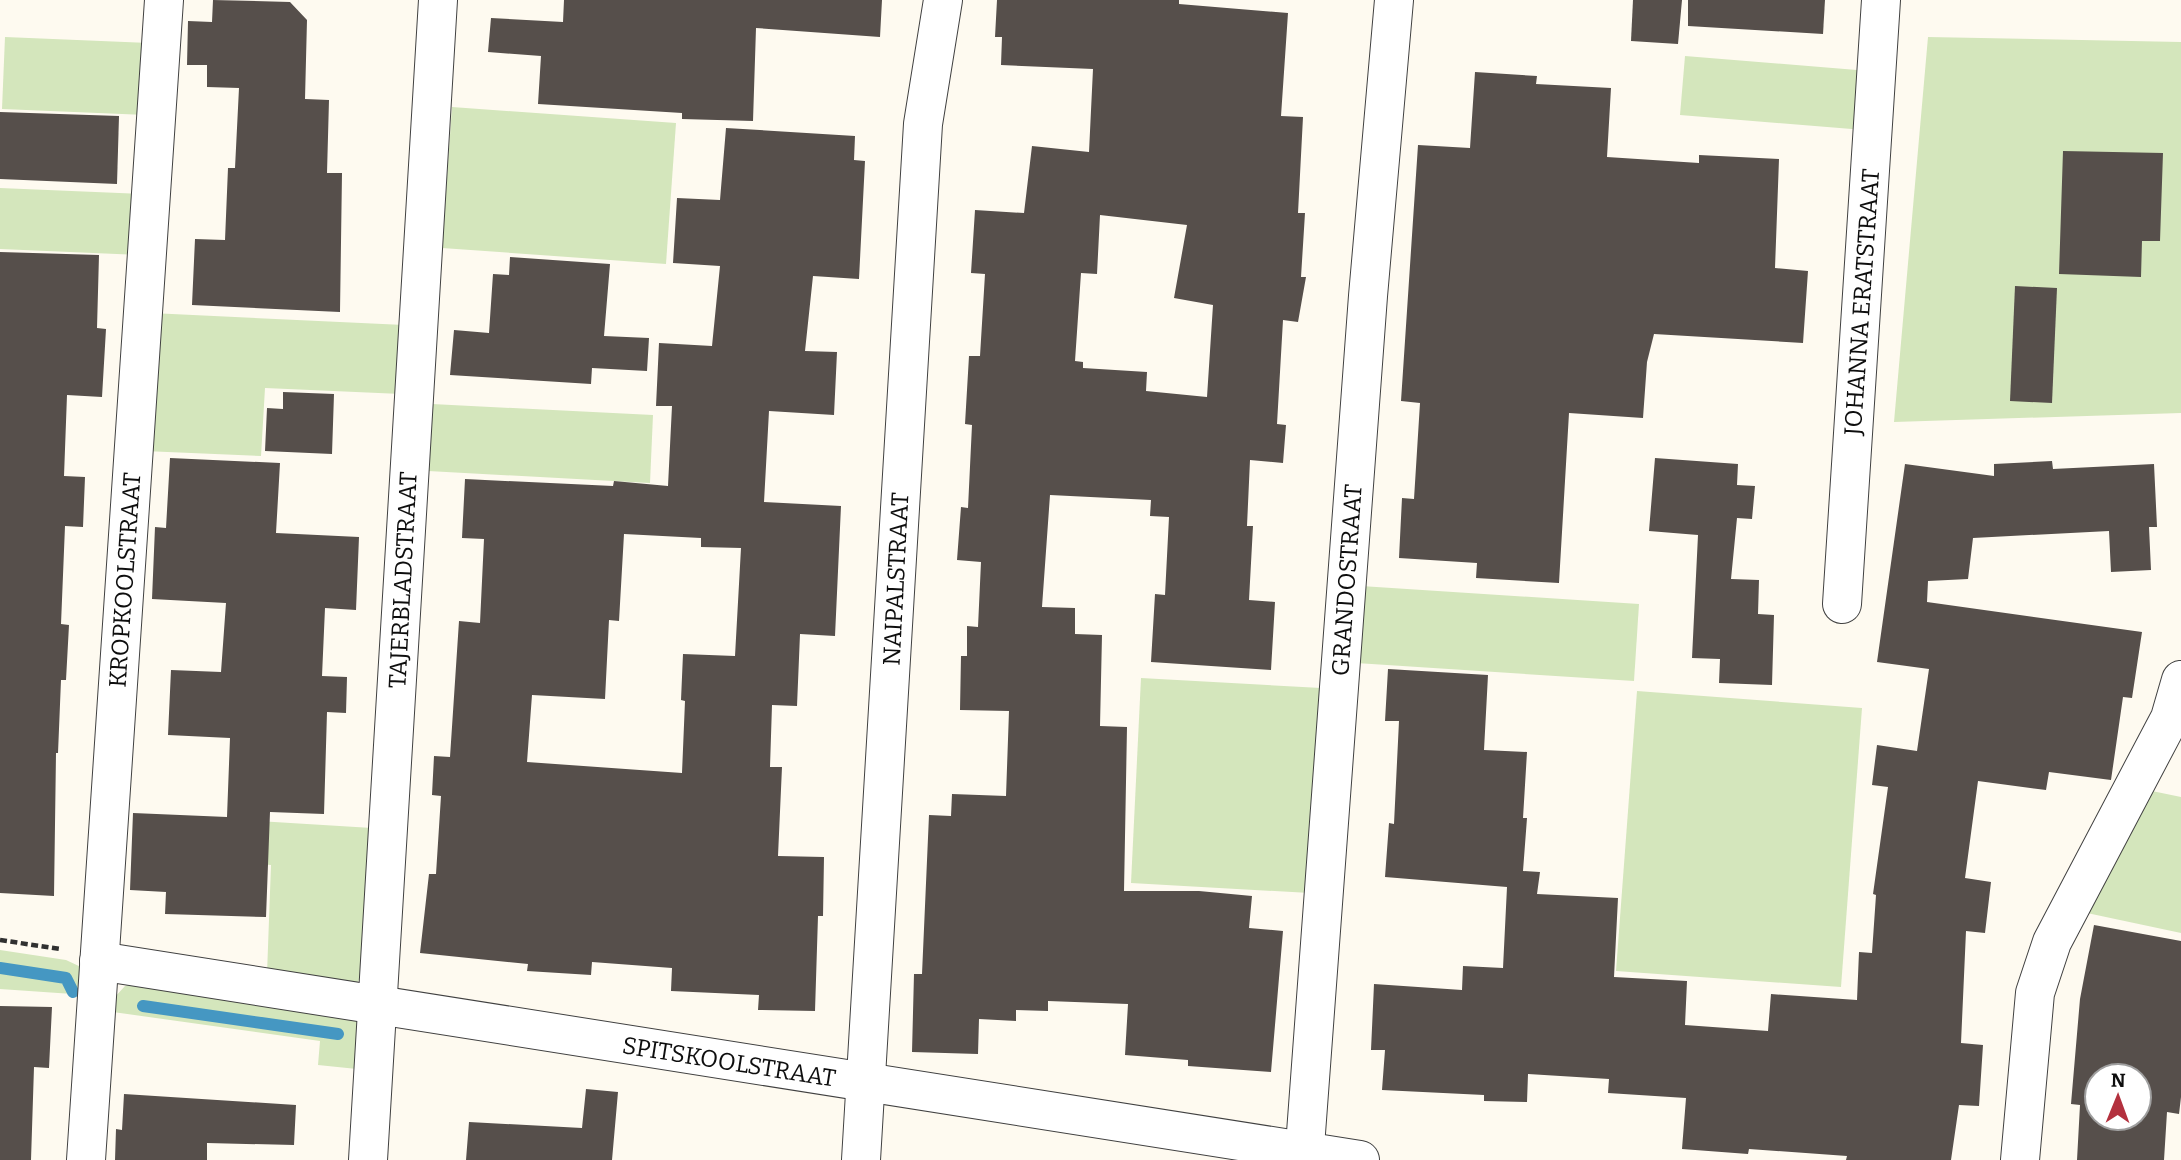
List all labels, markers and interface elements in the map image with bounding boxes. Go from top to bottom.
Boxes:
street label: JOHANNA ERATSTRAAT [1839,168,1885,437]
street label: KROPKOOLSTRAAT [104,471,146,689]
street label: TAJERBLADSTRAAT [383,471,423,689]
street label: GRANDOSTRAAT [1326,483,1368,677]
street label: NAIPALSTRAAT [877,492,915,666]
street label: SPITSKOOLSTRAAT [620,1031,838,1093]
north arrow [2083,1062,2153,1132]
text: N [2111,1069,2126,1092]

